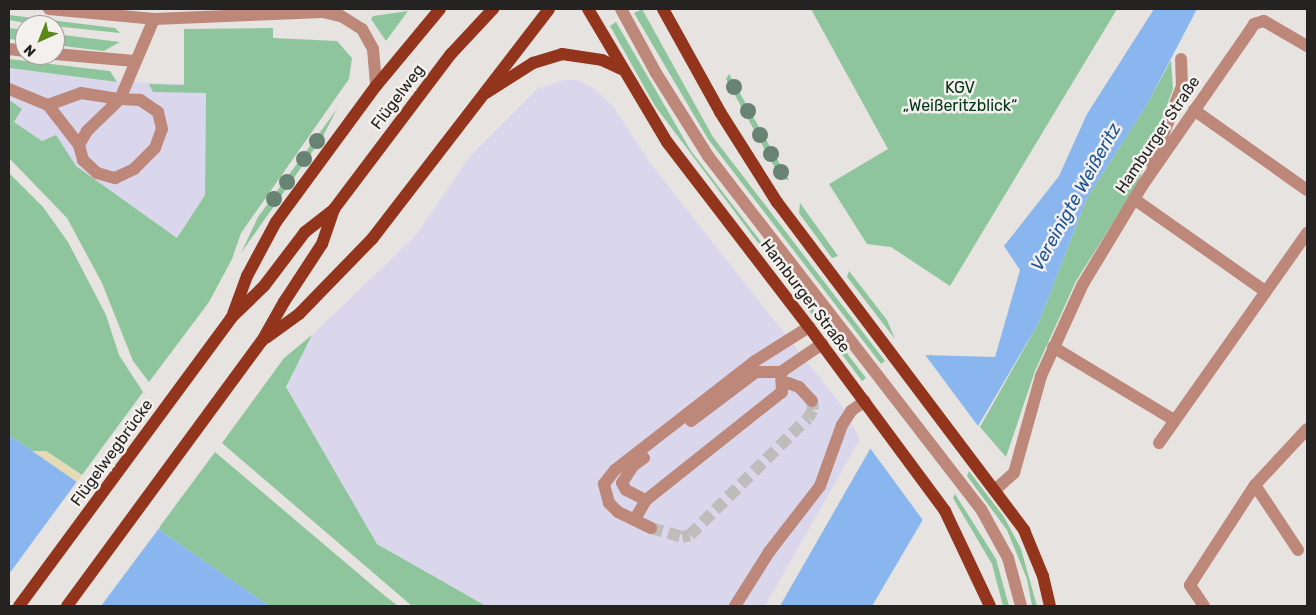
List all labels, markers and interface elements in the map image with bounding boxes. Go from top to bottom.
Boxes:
north arrow [15,15,65,65]
text: N [20,41,39,60]
street label: Flügelweg [367,61,429,133]
street label: Hamburger Straße [1112,73,1204,197]
park label: KGV „Weißeritzblick“ [903,78,1017,116]
water label: Vereinigte Weißeritz [1026,119,1126,275]
street label: Hamburger Straße [756,235,854,357]
street label: Flügelwegbrücke [67,396,157,510]

